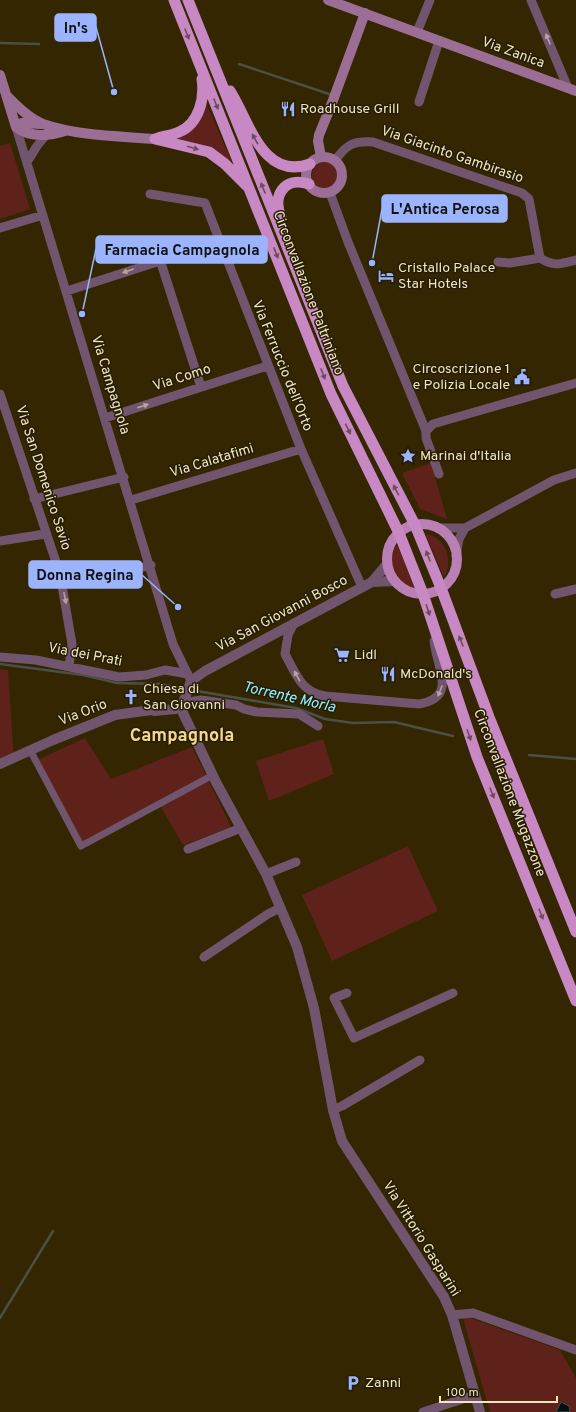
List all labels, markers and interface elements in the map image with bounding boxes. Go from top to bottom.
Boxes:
callout: In's [55,14,96,41]
text: In's [64,20,88,39]
one-way arrow [185,29,191,41]
one-way arrow [544,33,550,45]
street label: Via Zanica [479,34,547,72]
one-way arrow [213,99,219,111]
restaurant icon: Roadhouse Grill [279,100,297,118]
place label: Roadhouse Grill [300,101,399,118]
street label: Via Giacinto Gambirasio [379,123,526,187]
one-way arrow [252,133,258,145]
one-way arrow [187,145,199,151]
one-way arrow [260,183,266,194]
callout: L'Antica Perosa [382,195,507,222]
text: L'Antica Perosa [390,201,500,220]
street label: Circonvallazione Paltriniano [269,208,347,378]
callout: Farmacia Campagnola [96,236,267,263]
text: Farmacia Campagnola [104,242,260,261]
one-way arrow [273,248,279,260]
place label: Cristallo Palace Star Hotels [398,260,495,293]
hotel icon: Cristallo Palace Star Hotels [377,267,395,285]
one-way arrow [122,268,134,274]
street label: Via Ferruccio dell'Orto [248,298,316,434]
street label: Via Campagnola [87,333,133,437]
street label: Via Como [151,361,213,395]
place label: Circoscrizione 1 e Polizia Locale [413,361,510,394]
public building icon: Circoscrizione 1 e Polizia Locale [513,368,531,386]
one-way arrow [321,369,327,381]
one-way arrow [137,402,149,408]
street label: Via San Domenico Savio [12,403,75,553]
one-way arrow [345,423,351,434]
street label: Via Calatafimi [168,440,256,482]
place icon: Marinai d'Italia [399,447,417,465]
place label: Marinai d'Italia [420,448,511,465]
one-way arrow [393,485,400,496]
one-way arrow [424,550,430,562]
callout: Donna Regina [29,561,142,588]
text: Donna Regina [36,567,134,586]
street label: Via San Giovanni Bosco [213,572,351,656]
one-way arrow [62,592,68,604]
one-way arrow [425,604,431,616]
one-way arrow [457,635,463,647]
street label: Via dei Prati [46,639,124,671]
supermarket icon: Lidl [333,646,351,664]
place label: Lidl [354,647,377,664]
restaurant icon: McDonald's [379,665,397,683]
place label: McDonald's [400,666,472,683]
one-way arrow [294,670,300,682]
water label: Torrente Morla [241,678,337,718]
place label: Chiesa di San Giovanni [143,681,225,714]
one-way arrow [437,685,444,697]
church icon: Chiesa di San Giovanni [122,688,140,706]
street label: Via Orio [56,696,110,730]
street label: Circonvallazione Mugazzone [469,707,549,879]
district label: Campagnola [130,725,234,748]
one-way arrow [467,729,473,741]
one-way arrow [489,788,495,800]
one-way arrow [538,908,544,920]
street label: Via Vittorio Gasparini [379,1178,463,1300]
parking icon: Zanni [344,1374,362,1392]
place label: Zanni [365,1375,401,1392]
scale bar [440,1378,557,1404]
text: 100 m [446,1385,479,1401]

